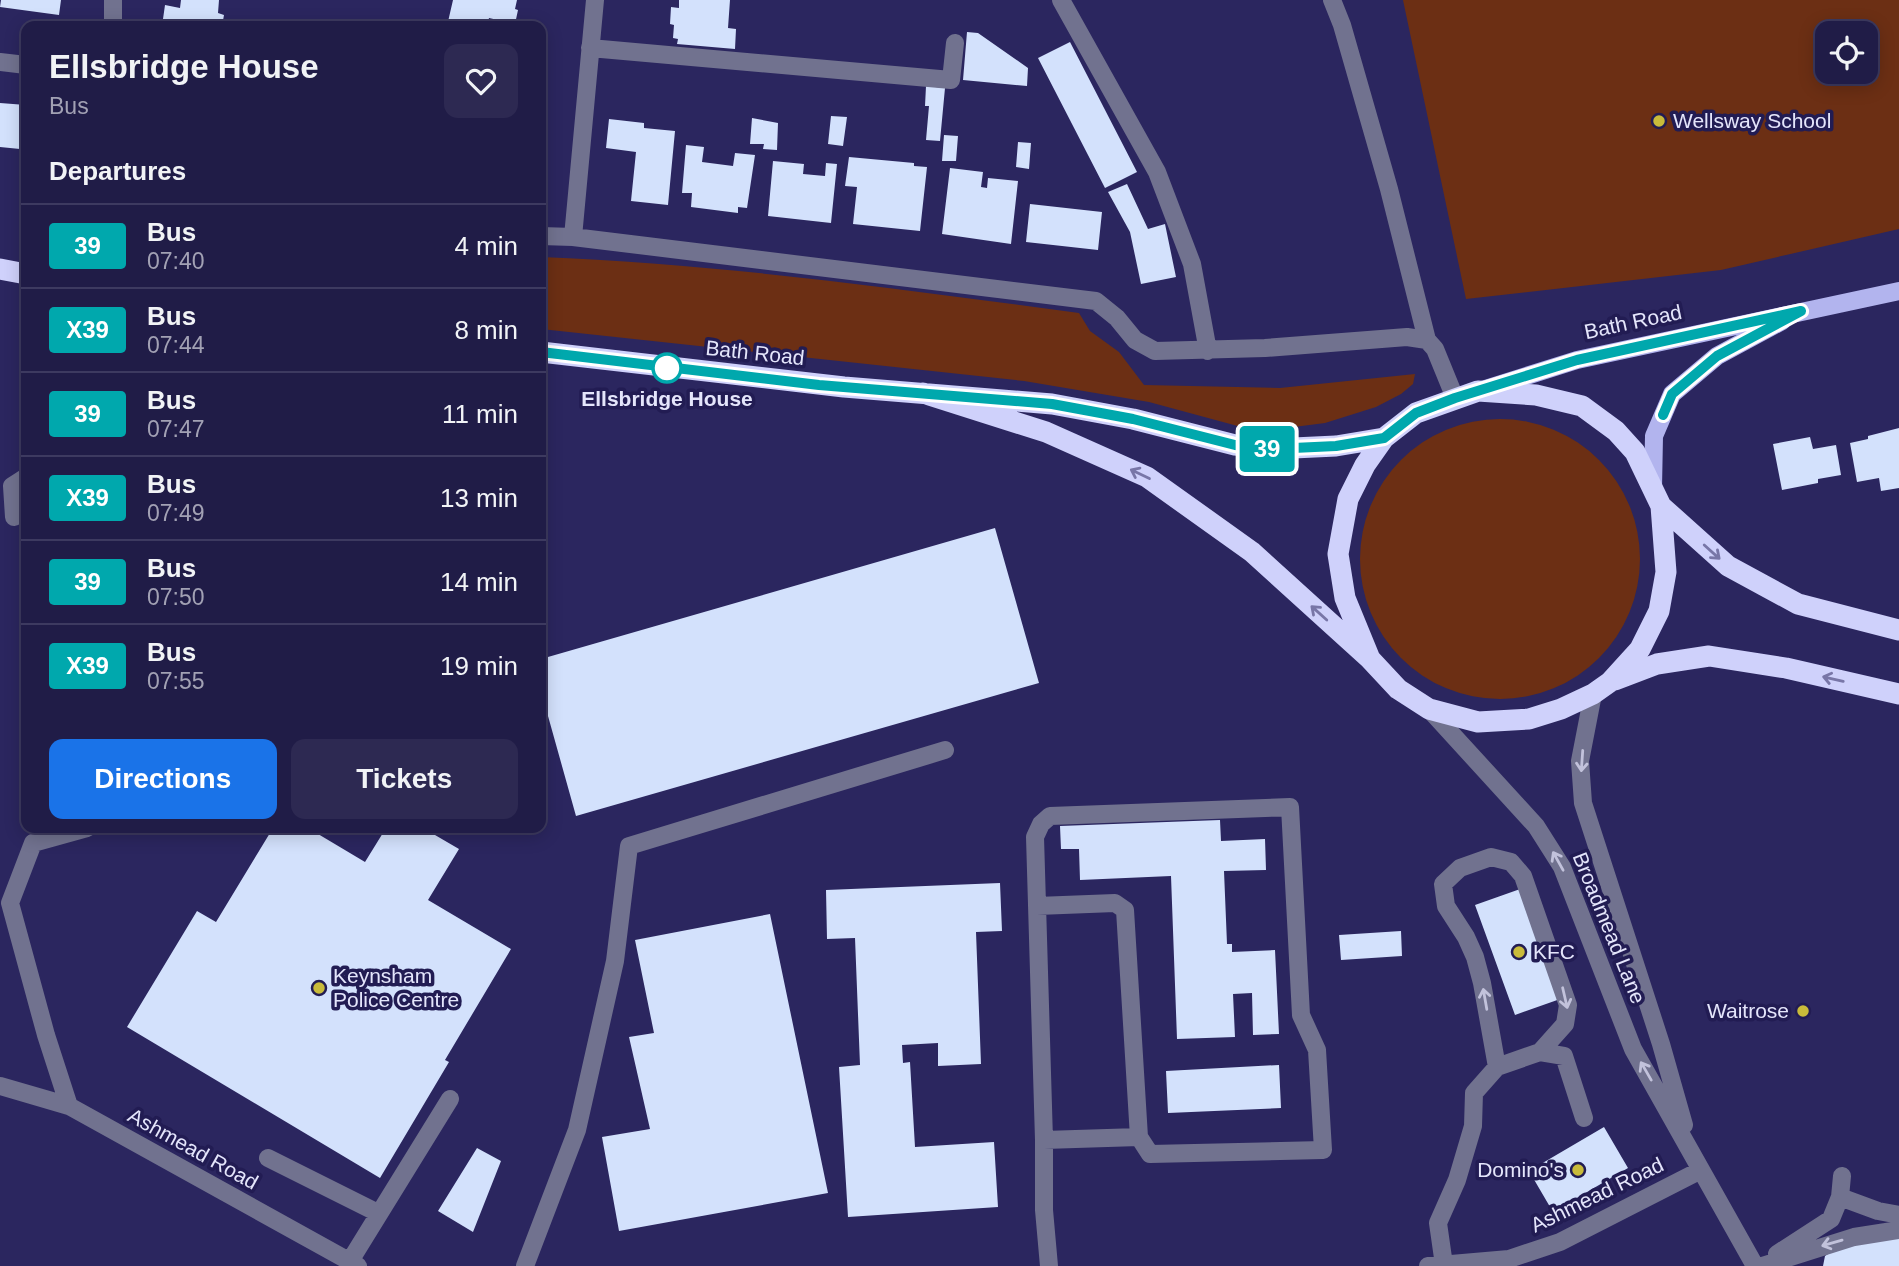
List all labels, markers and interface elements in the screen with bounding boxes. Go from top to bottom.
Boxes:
map controls [1815,21,1878,84]
button: locate [1815,21,1878,84]
button: heart [444,44,518,118]
text: Ellsbridge House [49,48,319,85]
text: Bus [49,93,89,119]
place label: Wellsway School [1673,109,1831,132]
marker: Wellsway School [1651,113,1667,129]
text: Departures [49,156,186,186]
text: Bus [147,217,196,247]
text: 4 min [454,231,518,261]
text: 39 [74,232,101,259]
text: 07:40 [147,248,205,274]
street label: Bath Road [1582,300,1684,343]
text: Bus [147,301,196,331]
text: 8 min [454,315,518,345]
text: X39 [66,316,109,343]
text: 07:44 [147,332,205,358]
street label: Bath Road [704,336,806,369]
marker: Ellsbridge House [652,353,682,383]
text: Bus [147,385,196,415]
place label: Ellsbridge House [581,387,753,410]
text: 11 min [442,399,518,429]
text: 39 [74,400,101,427]
text: 07:47 [147,416,205,442]
line badge: 39 [1236,426,1298,472]
text: 39 [1254,435,1280,462]
one-way arrow [1130,467,1151,481]
text: Bus [147,469,196,499]
text: 13 min [440,483,518,513]
text: X39 [66,484,109,511]
text: 07:49 [147,500,205,526]
one-way arrow [1703,543,1720,560]
text: Bus [147,553,196,583]
text: 14 min [440,567,518,597]
text: 39 [74,568,101,595]
text: 07:50 [147,584,205,610]
one-way arrow [1310,605,1328,621]
text: Bus [147,637,196,667]
text: 19 min [440,651,518,681]
text: X39 [66,652,109,679]
text: 07:55 [147,668,205,694]
one-way arrow [1822,672,1844,685]
button: Directions [49,739,277,819]
button: Tickets [291,739,518,819]
one-way arrow [1575,749,1588,772]
street label: Broadmead Lane [1569,849,1650,1007]
one-way arrow [1551,852,1565,872]
place label: KFC [1533,940,1575,963]
marker: KFC [1511,944,1527,960]
place label: Keynsham Police Centre [333,964,459,1011]
marker: Keynsham Police Centre [311,980,327,996]
one-way arrow [1559,987,1572,1009]
one-way arrow [1478,989,1491,1011]
place label: Waitrose [1707,999,1789,1022]
marker: Waitrose [1795,1003,1811,1019]
one-way arrow [1639,1061,1652,1082]
street label: Ashmead Road [124,1103,262,1194]
street label: Ashmead Road [1527,1152,1667,1237]
place label: Domino's [1477,1158,1564,1181]
marker: Domino's [1570,1162,1586,1178]
one-way arrow [1821,1237,1843,1250]

